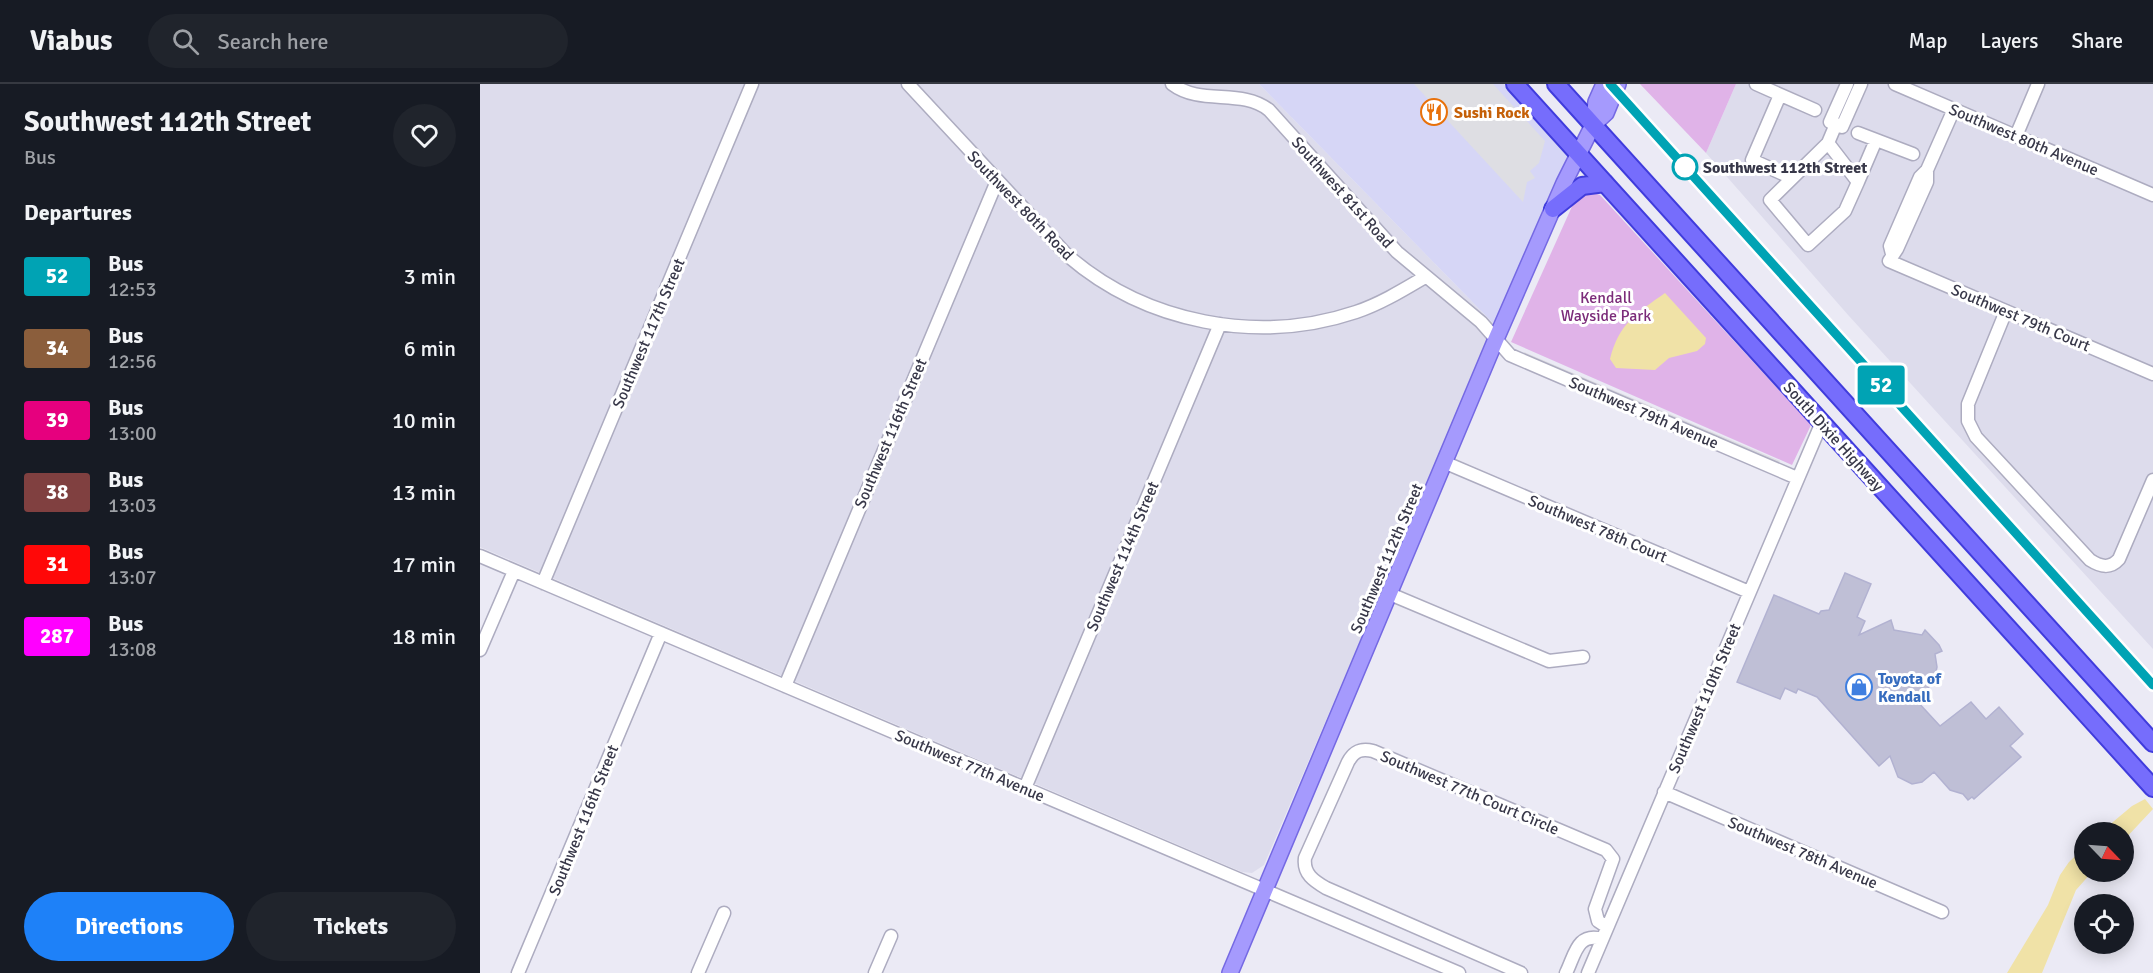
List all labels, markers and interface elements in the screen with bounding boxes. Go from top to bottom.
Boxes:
search box [148,14,568,68]
text: Viabus [30,24,112,58]
icon: search [169,25,202,58]
text: Search here [217,28,328,55]
text: Map [1909,28,1947,54]
text: Layers [1980,28,2038,54]
text: Share [2071,28,2123,54]
restaurant icon: Sushi Rock [1419,97,1449,127]
street label: Southwest 80th Avenue [1946,99,2101,181]
place label: Sushi Rock [1454,103,1530,123]
button: heart [393,104,456,167]
text: Southwest 112th Street [24,105,311,139]
street label: Southwest 81st Road [1287,133,1398,253]
text: Bus [24,145,56,170]
street label: Southwest 80th Road [963,147,1078,265]
marker: Southwest 112th Street [1672,154,1698,180]
place label: Southwest 112th Street [1703,158,1867,178]
text: Departures [24,199,132,226]
text: Bus [108,250,143,277]
street label: Southwest 117th Street [608,255,690,411]
text: 52 [46,263,68,289]
text: 3 min [404,263,456,290]
text: 12:53 [108,277,157,302]
street label: Southwest 79th Court [1948,280,2093,356]
park label: Kendall Wayside Park [1561,288,1651,326]
text: Bus [108,322,143,349]
text: 34 [46,335,68,361]
text: 6 min [404,335,456,362]
text: 12:56 [108,349,157,374]
street label: Southwest 116th Street [850,355,932,511]
line badge: 52 [1854,366,1908,404]
street label: Southwest 79th Avenue [1566,372,1721,454]
text: 52 [1870,372,1892,398]
street label: South Dixie Highway [1779,378,1888,496]
text: Bus [108,394,143,421]
text: 39 [46,407,68,433]
text: 10 min [392,407,456,434]
text: 13:00 [108,421,157,446]
text: Bus [108,466,143,493]
street label: Southwest 114th Street [1082,478,1164,634]
text: 38 [46,479,68,505]
text: 13 min [392,479,456,506]
street label: Southwest 112th Street [1346,480,1428,636]
street label: Southwest 78th Court [1525,491,1670,567]
text: 13:03 [108,493,157,518]
text: Bus [108,538,143,565]
text: 31 [46,551,68,577]
text: 17 min [392,551,456,578]
text: 13:07 [108,565,157,590]
text: Bus [108,610,143,637]
street label: Southwest 110th Street [1664,620,1746,776]
text: 287 [40,623,74,649]
text: 18 min [392,623,456,650]
text: 13:08 [108,637,157,662]
place label: Toyota of Kendall [1878,669,1942,707]
shop icon: Toyota of Kendall [1844,672,1874,702]
street label: Southwest 77th Avenue [892,725,1047,807]
street label: Southwest 116th Street [545,742,623,899]
street label: Southwest 77th Court Circle [1377,746,1562,840]
street label: Southwest 78th Avenue [1725,812,1880,894]
north arrow [2074,822,2134,882]
map controls [2074,822,2134,954]
button: Directions [24,892,234,961]
button: Tickets [246,892,456,961]
button: locate [2074,894,2134,954]

